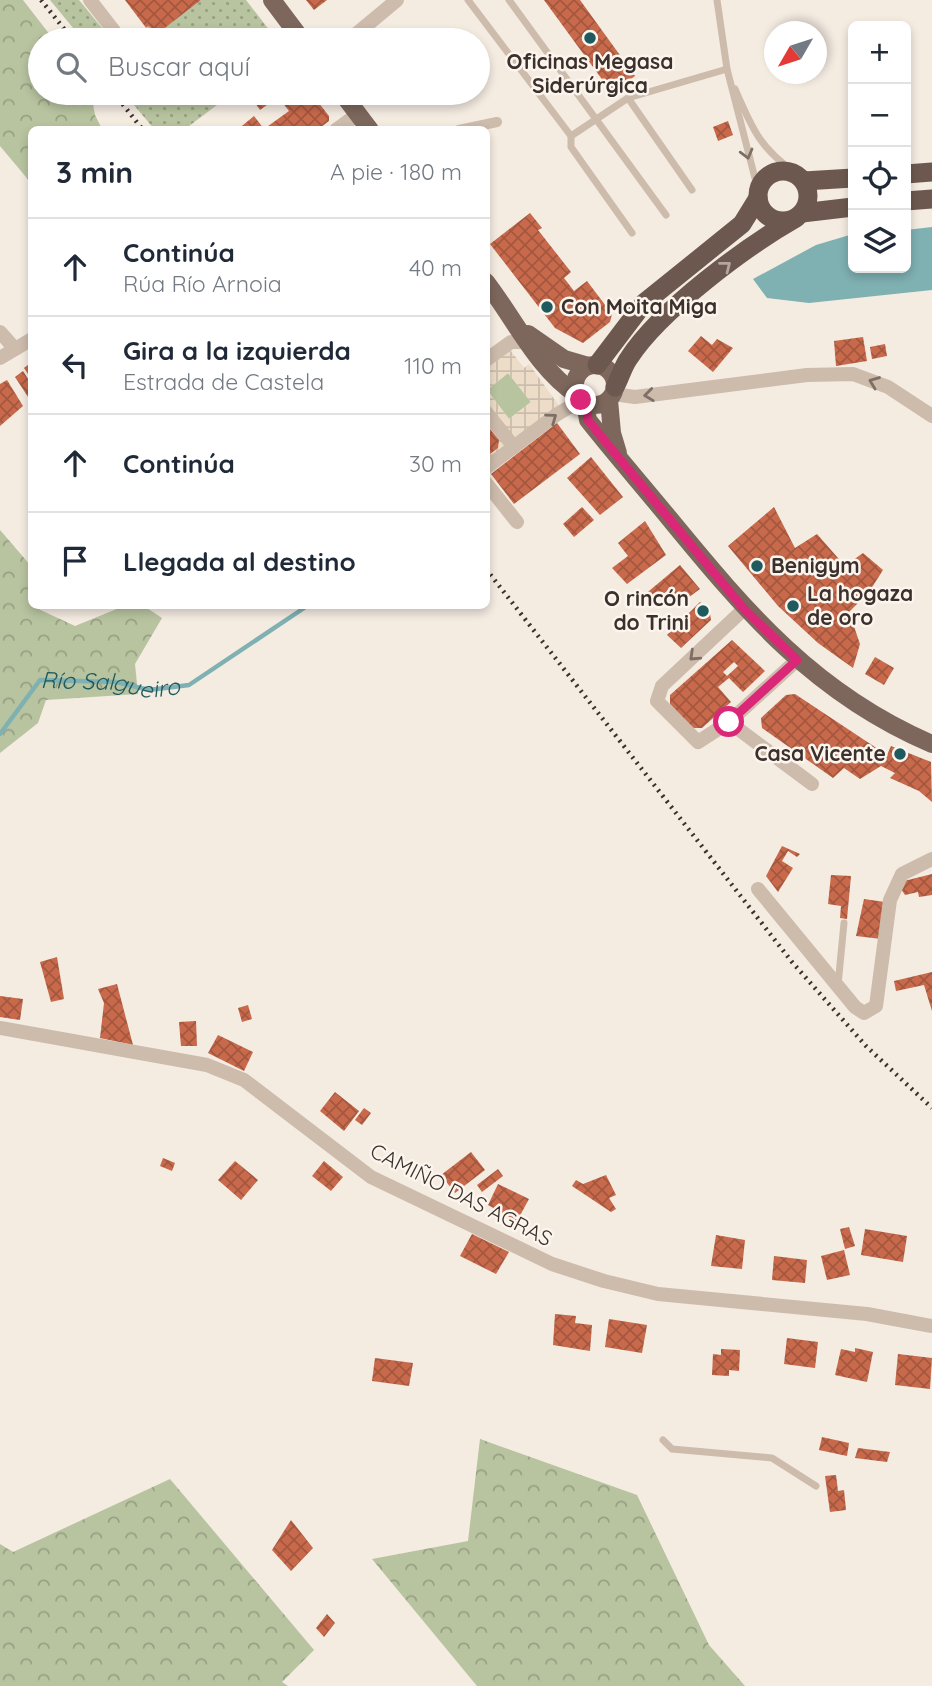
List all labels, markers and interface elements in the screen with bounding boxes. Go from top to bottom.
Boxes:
north arrow [764,21,827,84]
map controls [848,21,911,273]
button: + [848,21,911,84]
search box [28,28,490,105]
marker: Oficinas Megasa Siderúrgica [582,30,598,46]
icon: search [52,48,90,86]
place label: Oficinas Megasa Siderúrgica [506,48,674,98]
text: Buscar aquí [108,50,250,83]
button: − [848,84,911,147]
one-way arrow [739,147,753,159]
button: locate [848,147,911,210]
text: 3 min [56,153,133,191]
text: A pie · 180 m [330,157,462,186]
button: layers [848,210,911,273]
text: Continúa [123,236,235,269]
icon: ahead [56,248,94,286]
text: 40 m [409,253,462,282]
one-way arrow [718,261,730,274]
text: Rúa Río Arnoia [123,269,282,298]
place label: Con Moita Miga [561,293,717,319]
marker: Con Moita Miga [539,299,555,315]
text: Gira a la izquierda [123,334,351,367]
icon: left [56,346,94,384]
text: 110 m [404,351,462,380]
text: Estrada de Castela [123,367,324,396]
one-way arrow [868,376,880,390]
route end [565,384,596,415]
one-way arrow [643,388,655,403]
one-way arrow [544,414,557,426]
icon: ahead [56,444,94,482]
text: Continúa [123,447,235,480]
text: 30 m [409,449,462,478]
icon: arrive [56,542,94,580]
text: Llegada al destino [123,545,356,578]
place label: Benigym [771,552,860,578]
marker: Benigym [749,558,765,574]
place label: La hogaza de oro [807,580,913,630]
place label: O rincón do Trini [604,585,689,635]
marker: La hogaza de oro [785,598,801,614]
marker: O rincón do Trini [695,603,711,619]
one-way arrow [689,647,702,660]
water label: Río Salgueiro [40,665,182,705]
route start [713,706,744,737]
place label: Casa Vicente [754,740,886,766]
marker: Casa Vicente [892,746,908,762]
street label: CAMIÑO DAS AGRAS [366,1137,557,1251]

